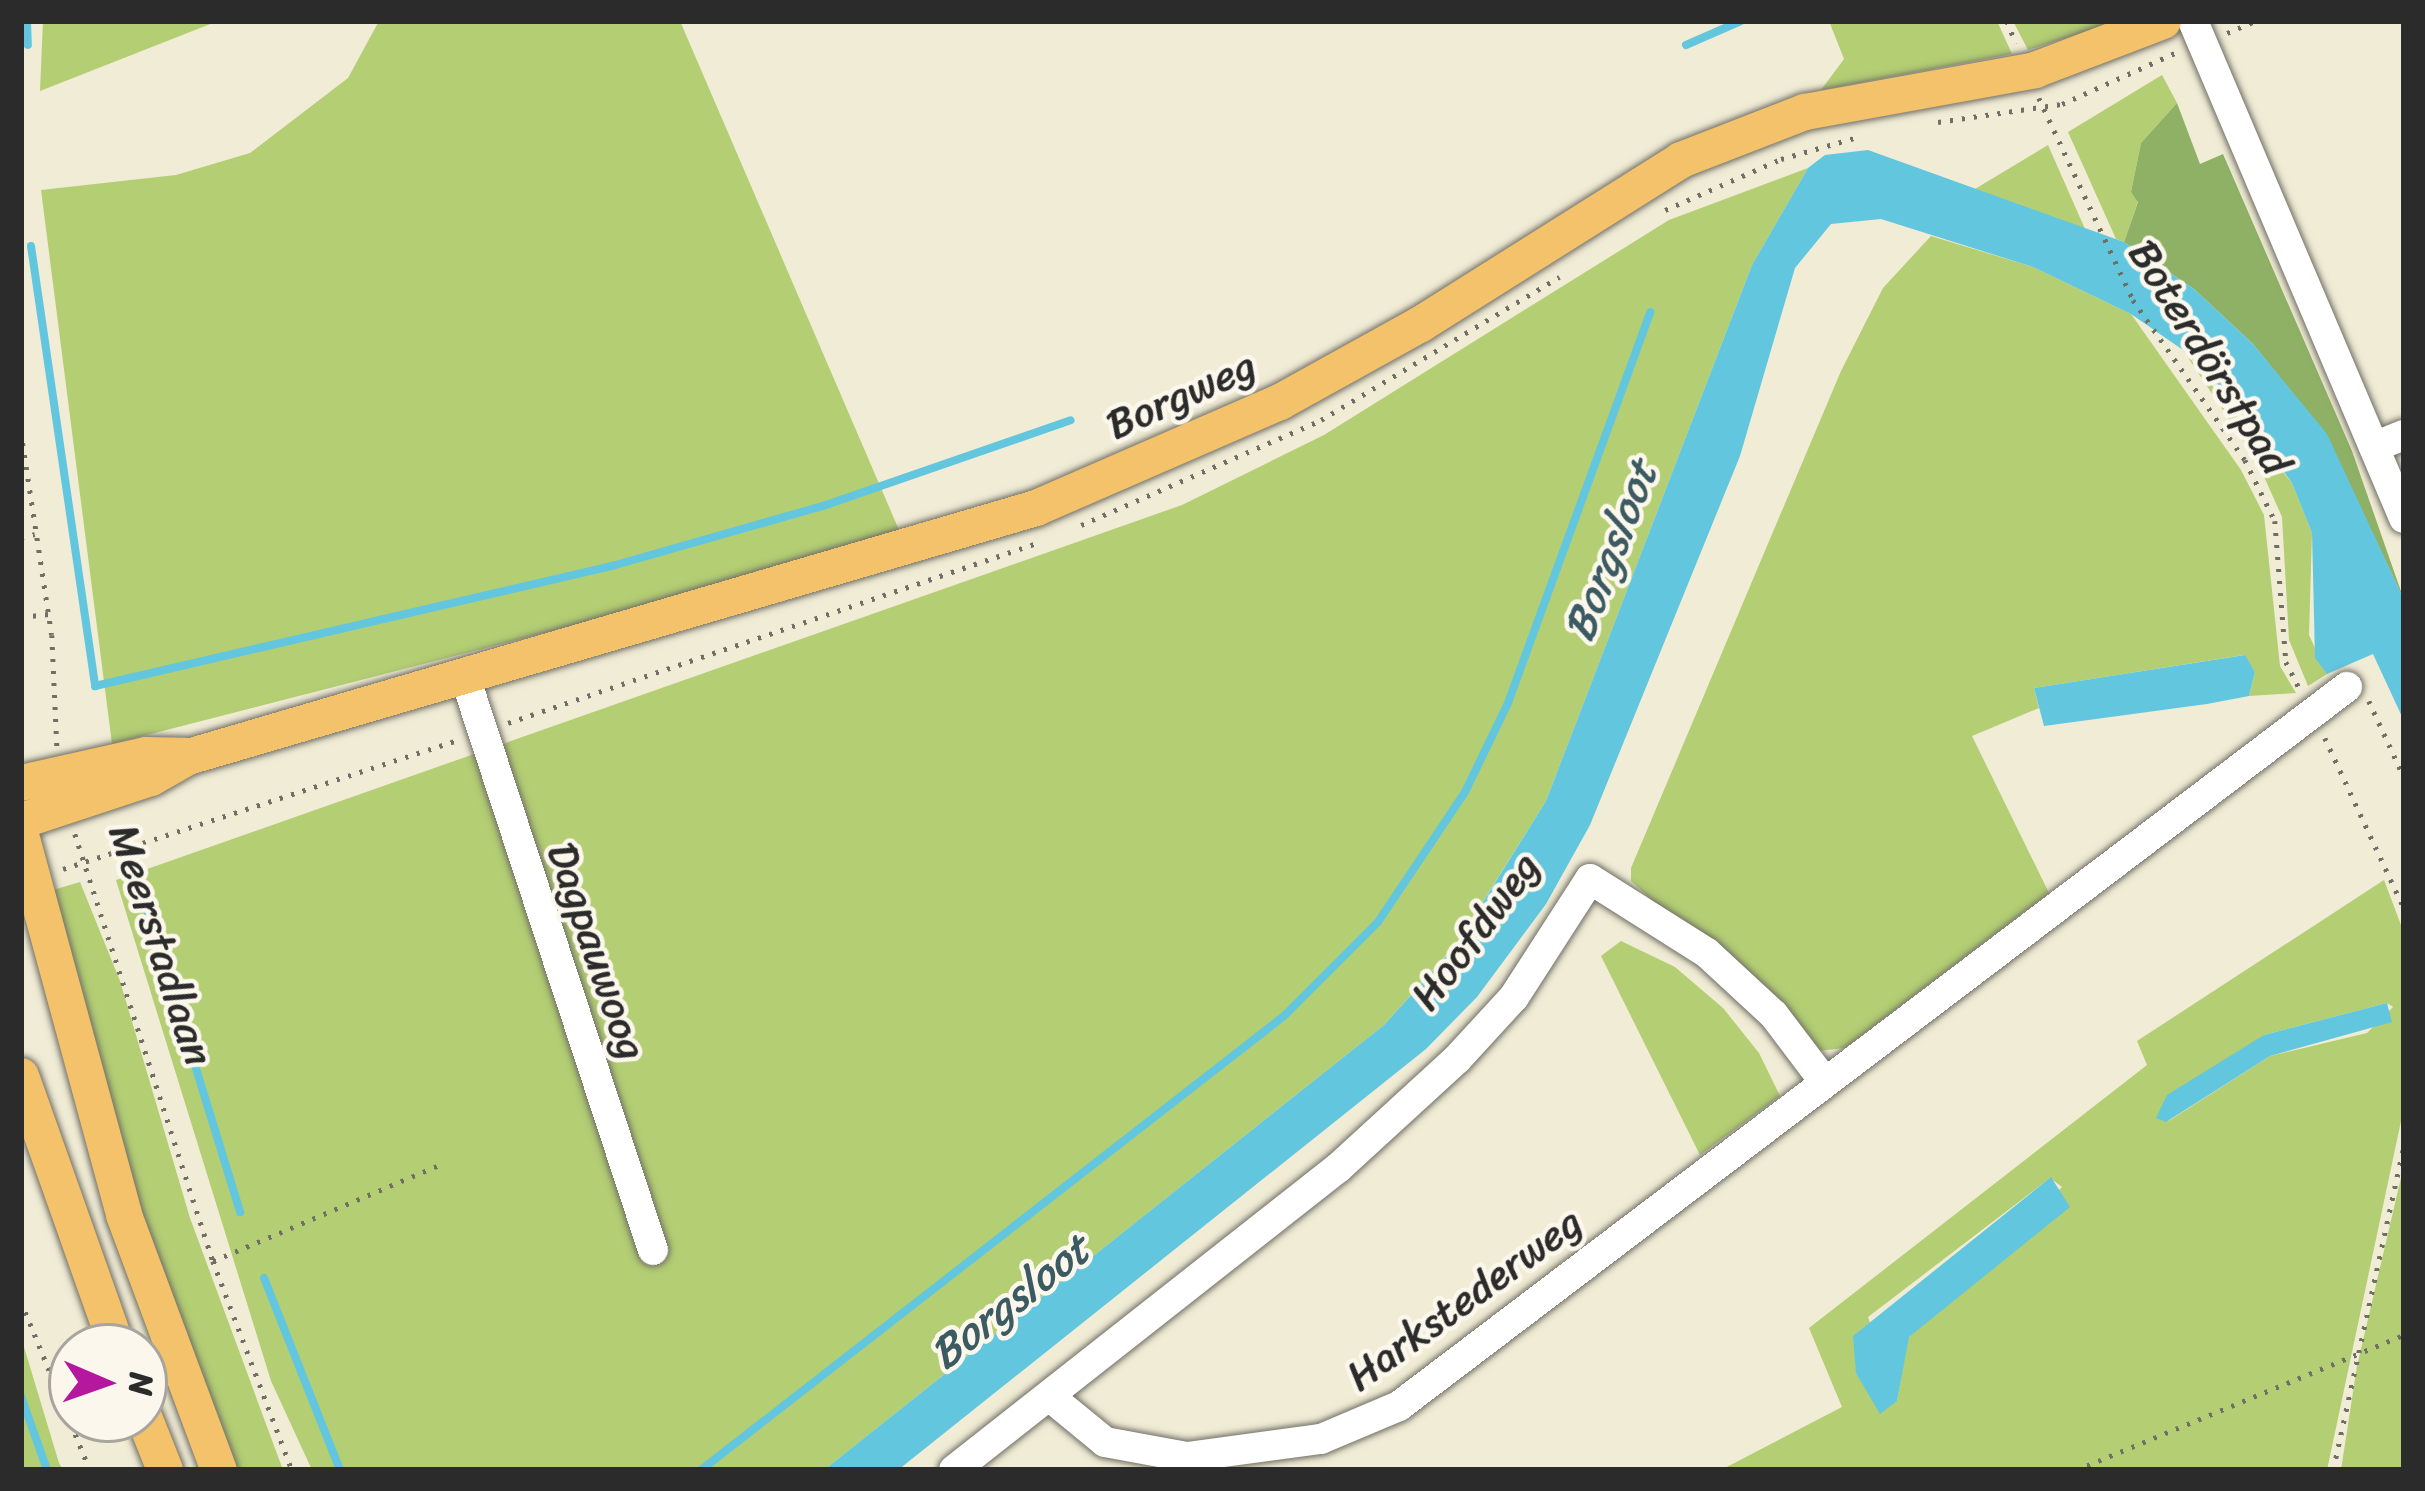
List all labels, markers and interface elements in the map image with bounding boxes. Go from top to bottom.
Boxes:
street label: Boterdörstpad [2118,230,2302,484]
street label: Borgweg [1099,340,1263,450]
water label: Borgsloot [1552,453,1670,649]
street label: Meerstadlaan [98,818,224,1072]
street label: Dagpauwoog [536,836,658,1066]
street label: Hoofdweg [1400,843,1550,1019]
street label: Harkstederweg [1336,1197,1592,1401]
water label: Borgsloot [919,1223,1101,1381]
north arrow [48,1323,168,1443]
text: N [112,1372,170,1397]

